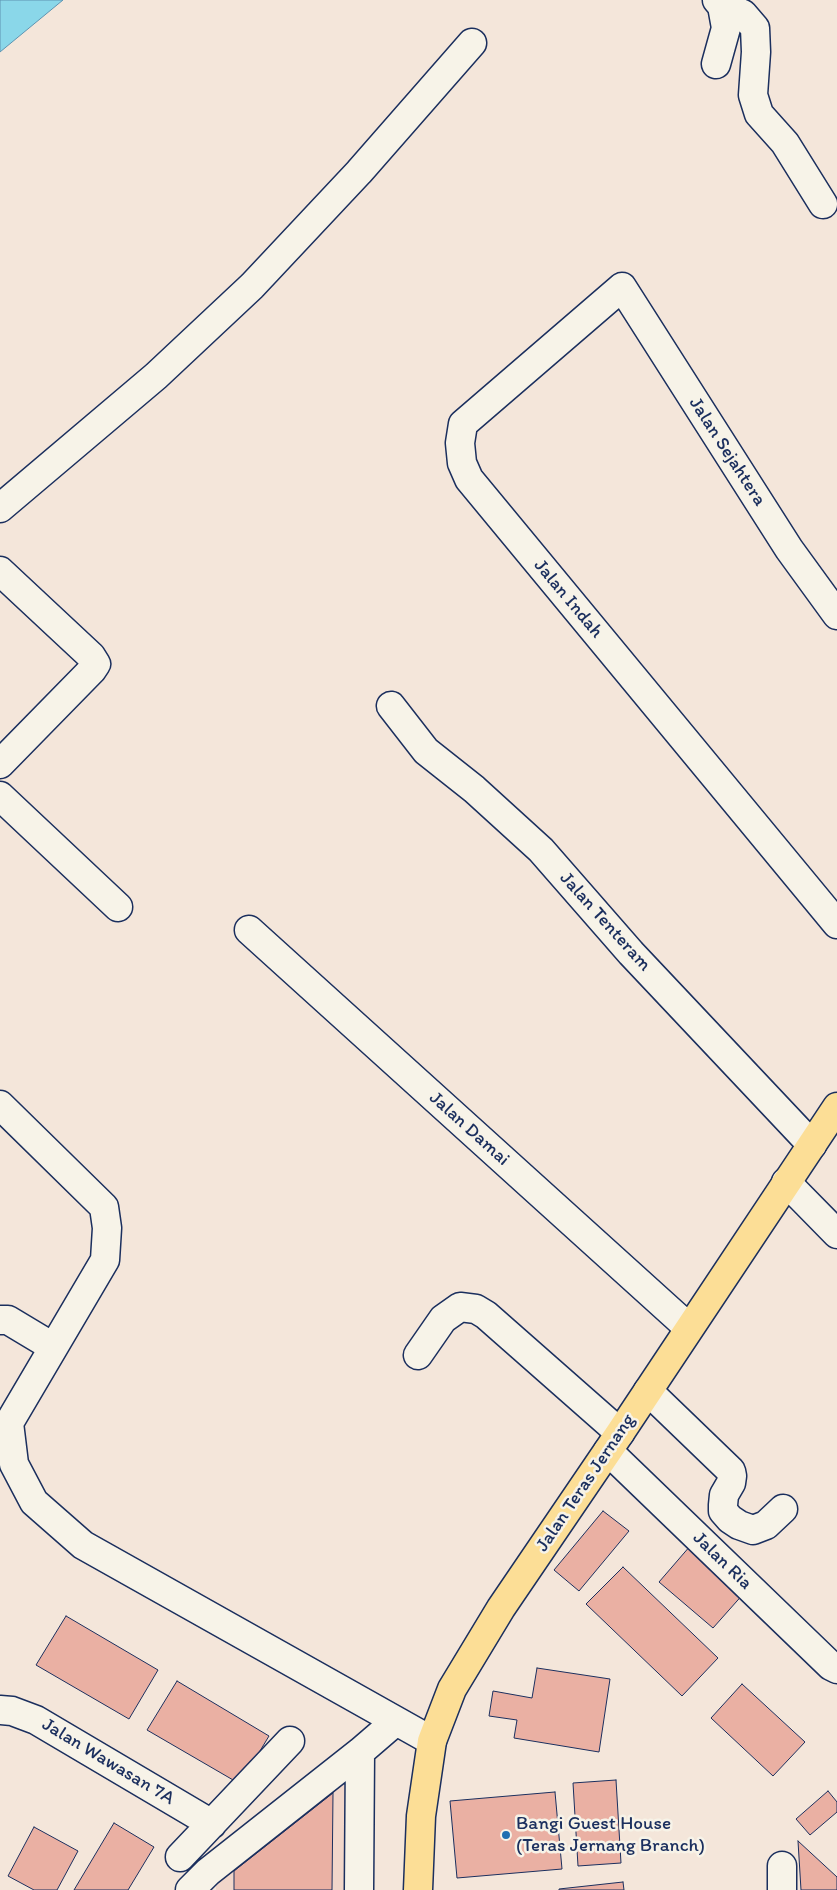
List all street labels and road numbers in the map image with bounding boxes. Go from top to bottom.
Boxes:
street label: Jalan Sejahtera [683,393,771,511]
street label: Jalan Indah [528,555,608,643]
street label: Jalan Tenteram [554,868,656,976]
street label: Jalan Damai [424,1087,514,1171]
street label: Jalan Teras Jernang [531,1410,641,1556]
street label: Jalan Ria [688,1527,756,1595]
street label: Jalan Wawasan 7A [38,1713,178,1811]

